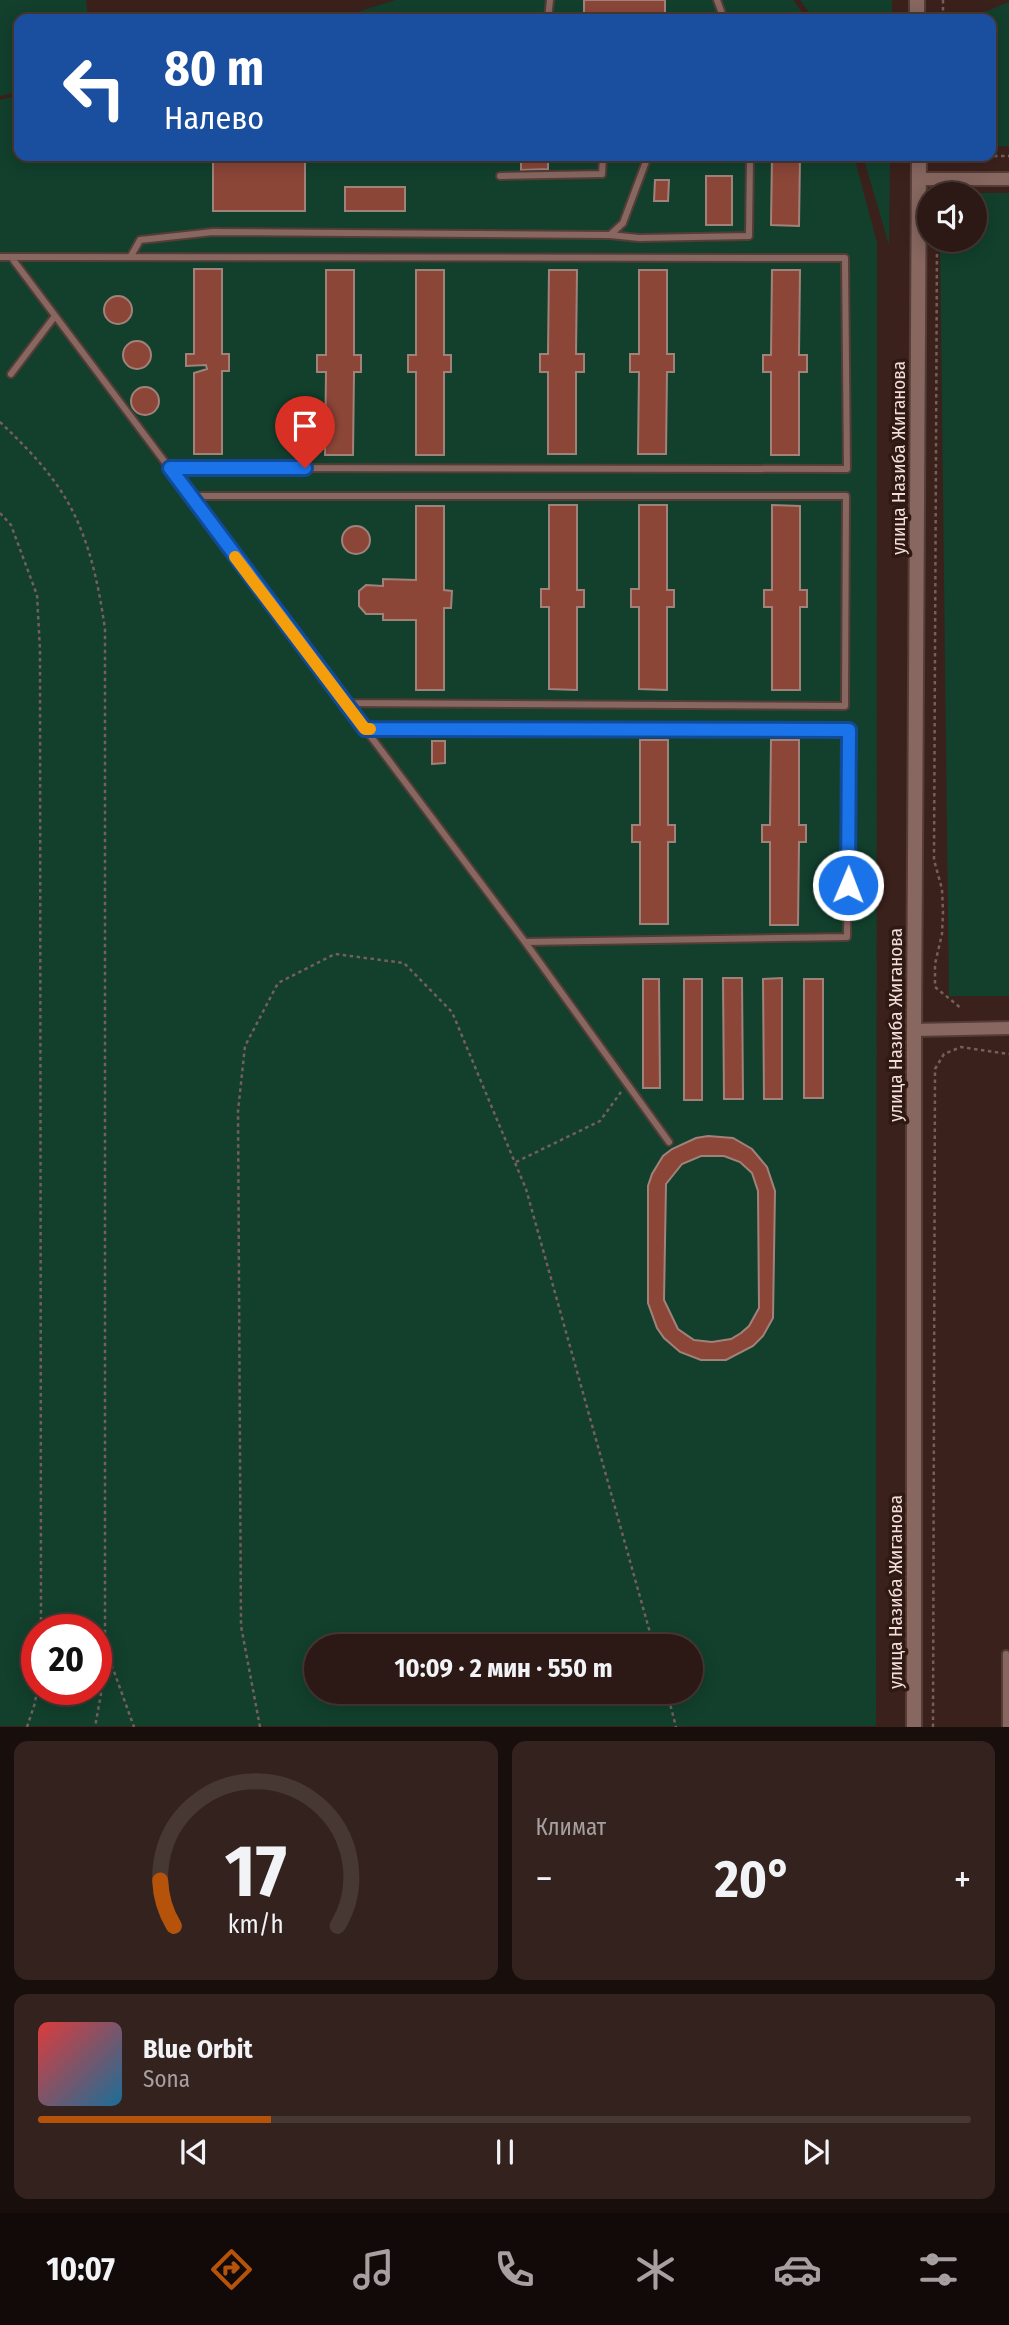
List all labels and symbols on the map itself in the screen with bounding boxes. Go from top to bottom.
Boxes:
street label: улица Назиба Жиганова [887,361,910,555]
pin [275,396,335,468]
position arrow [811,848,885,922]
street label: улица Назиба Жиганова [884,928,907,1122]
street label: улица Назиба Жиганова [884,1495,907,1689]
speed limit sign: 20 [21,1614,112,1705]

